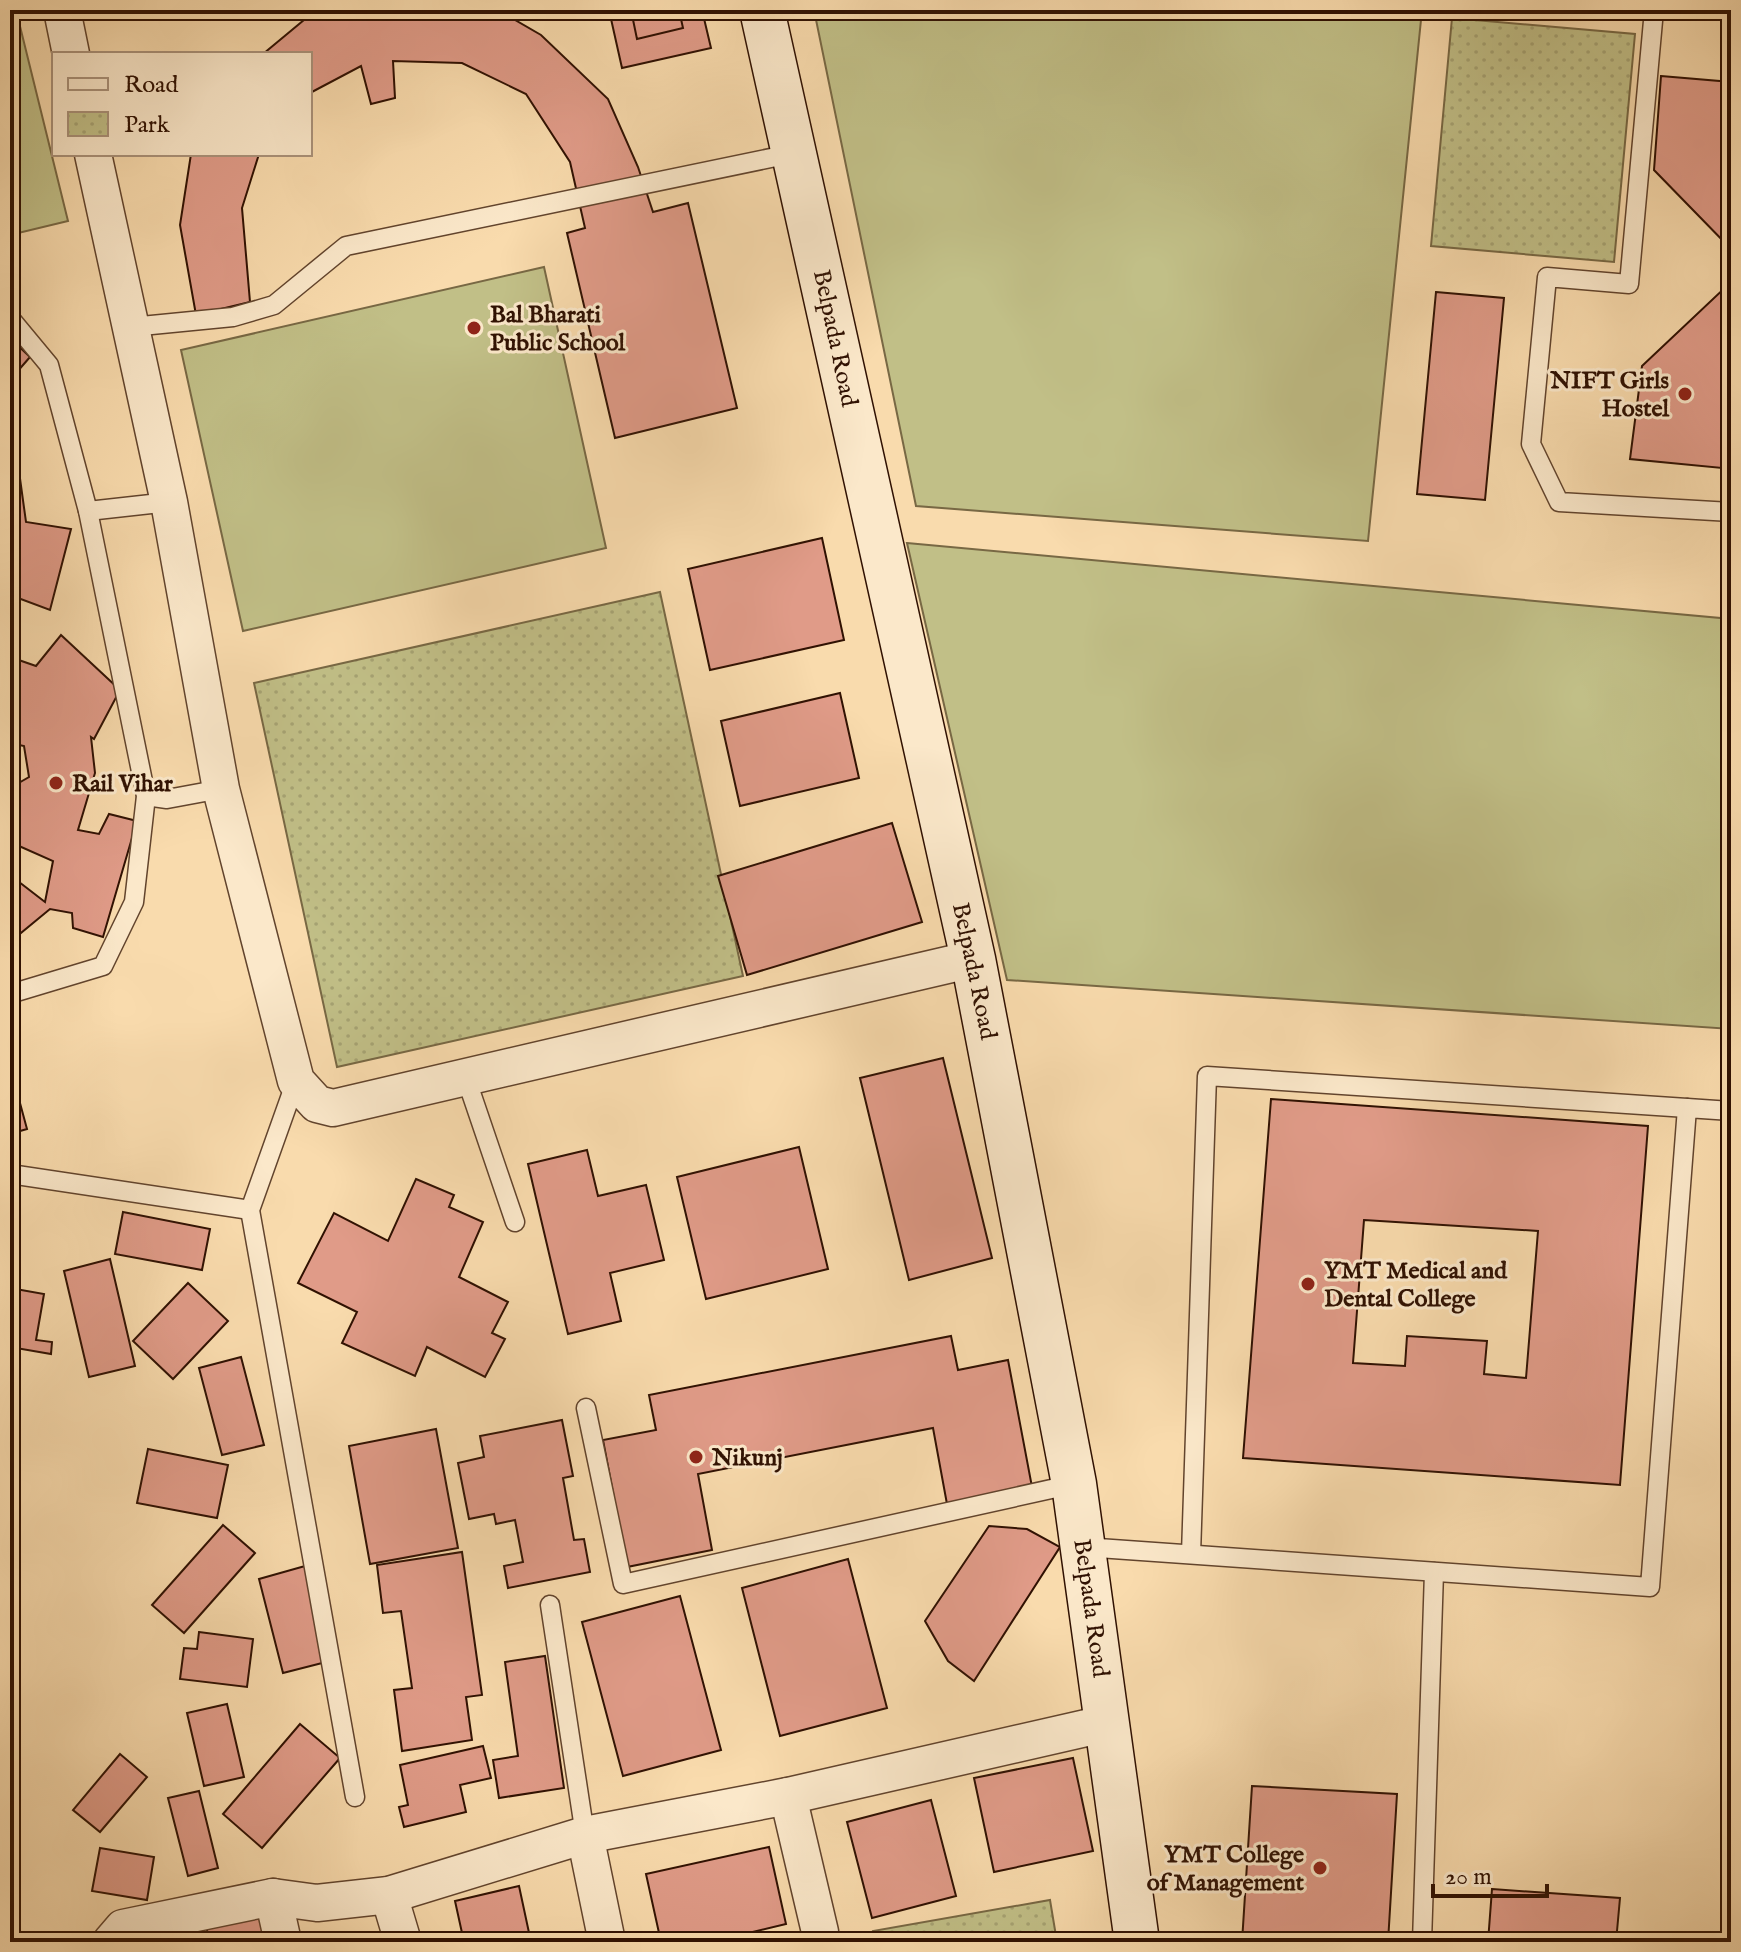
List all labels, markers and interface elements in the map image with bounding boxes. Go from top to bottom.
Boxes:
legend [52,52,312,156]
text: Road [124,70,178,101]
text: Park [124,110,170,141]
street label: Belpada Road [805,267,864,410]
place label: Bal Bharati Public School [490,300,626,359]
marker: Bal Bharati Public School [465,319,483,337]
place label: NIFT Girls Hostel [1549,366,1670,425]
marker: NIFT Girls Hostel [1676,385,1694,403]
place label: Rail Vihar [72,769,173,800]
marker: Rail Vihar [47,774,65,792]
street label: Belpada Road [944,900,1003,1043]
place label: YMT Medical and Dental College [1324,1256,1508,1315]
marker: YMT Medical and Dental College [1299,1275,1317,1293]
place label: Nikunj [711,1443,783,1474]
marker: Nikunj [687,1448,705,1466]
street label: Belpada Road [1065,1537,1116,1680]
place label: YMT College of Management [1147,1840,1305,1899]
scale bar [1433,1848,1547,1898]
marker: YMT College of Management [1311,1859,1329,1877]
text: 20 m [1445,1862,1492,1893]

